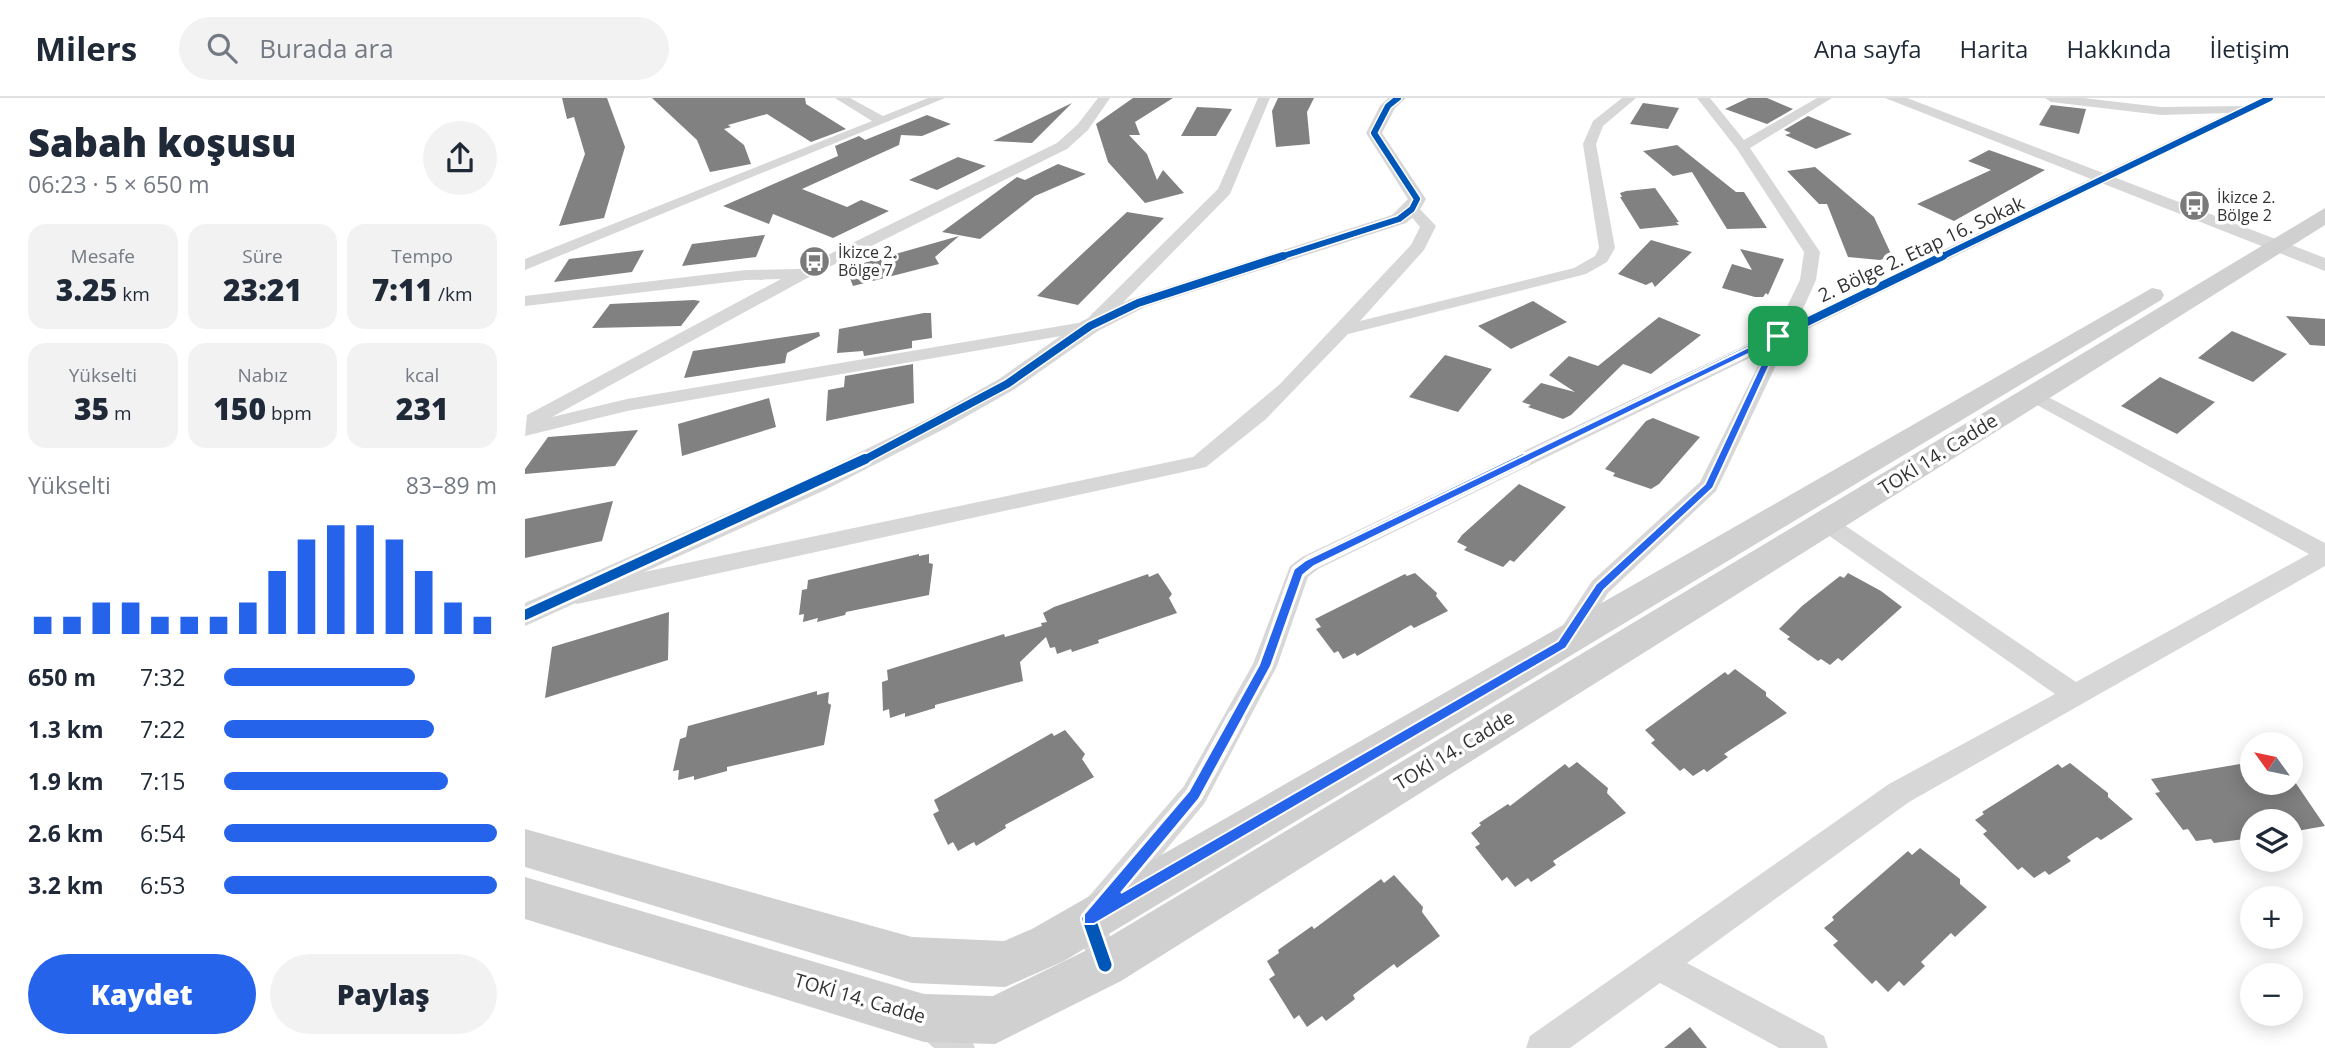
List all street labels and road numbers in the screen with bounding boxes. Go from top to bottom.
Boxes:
street label: 2. Bölge 2. Etap 16. Sokak [1814,190,2028,308]
street label: TOKİ 14. Cadde [1874,407,2002,501]
street label: TOKİ 14. Cadde [1389,704,1519,796]
street label: TOKİ 14. Cadde [791,967,929,1029]

